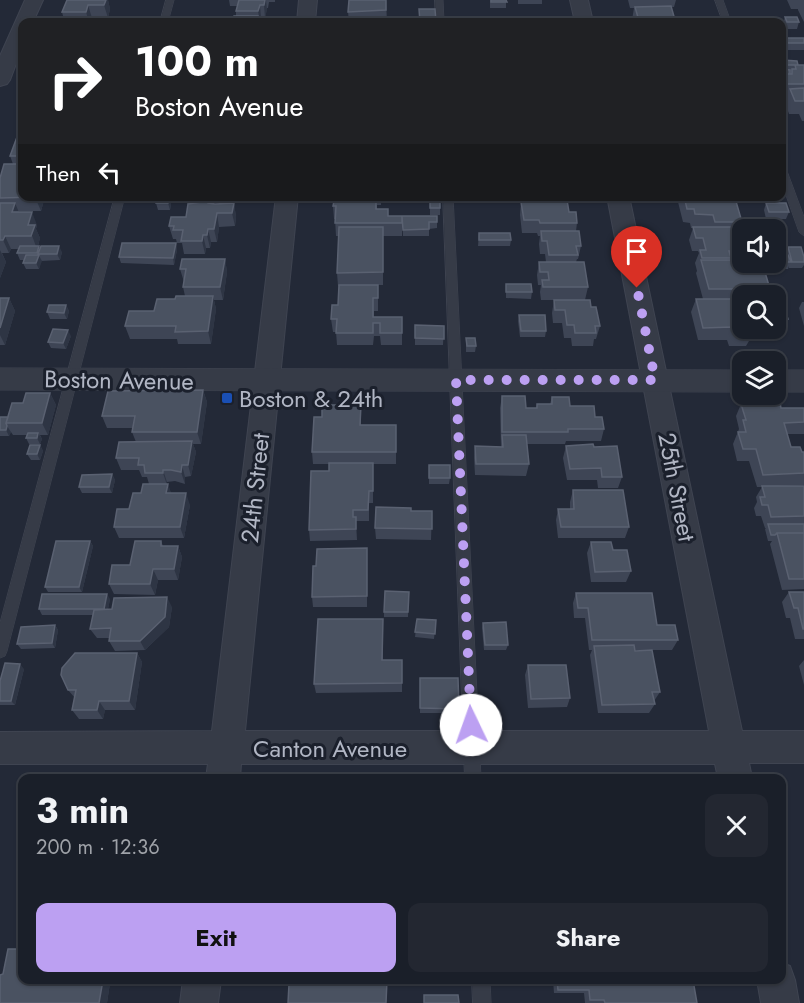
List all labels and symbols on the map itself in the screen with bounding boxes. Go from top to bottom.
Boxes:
pin [611,226,662,288]
street label: Boston Avenue [44,361,194,399]
place label: Boston & 24th [239,381,383,416]
marker: Boston & 24th [220,391,234,405]
street label: 25th Street [649,430,705,545]
street label: 24th Street [232,431,278,545]
position arrow [439,693,503,757]
street label: Canton Avenue [253,731,407,766]

